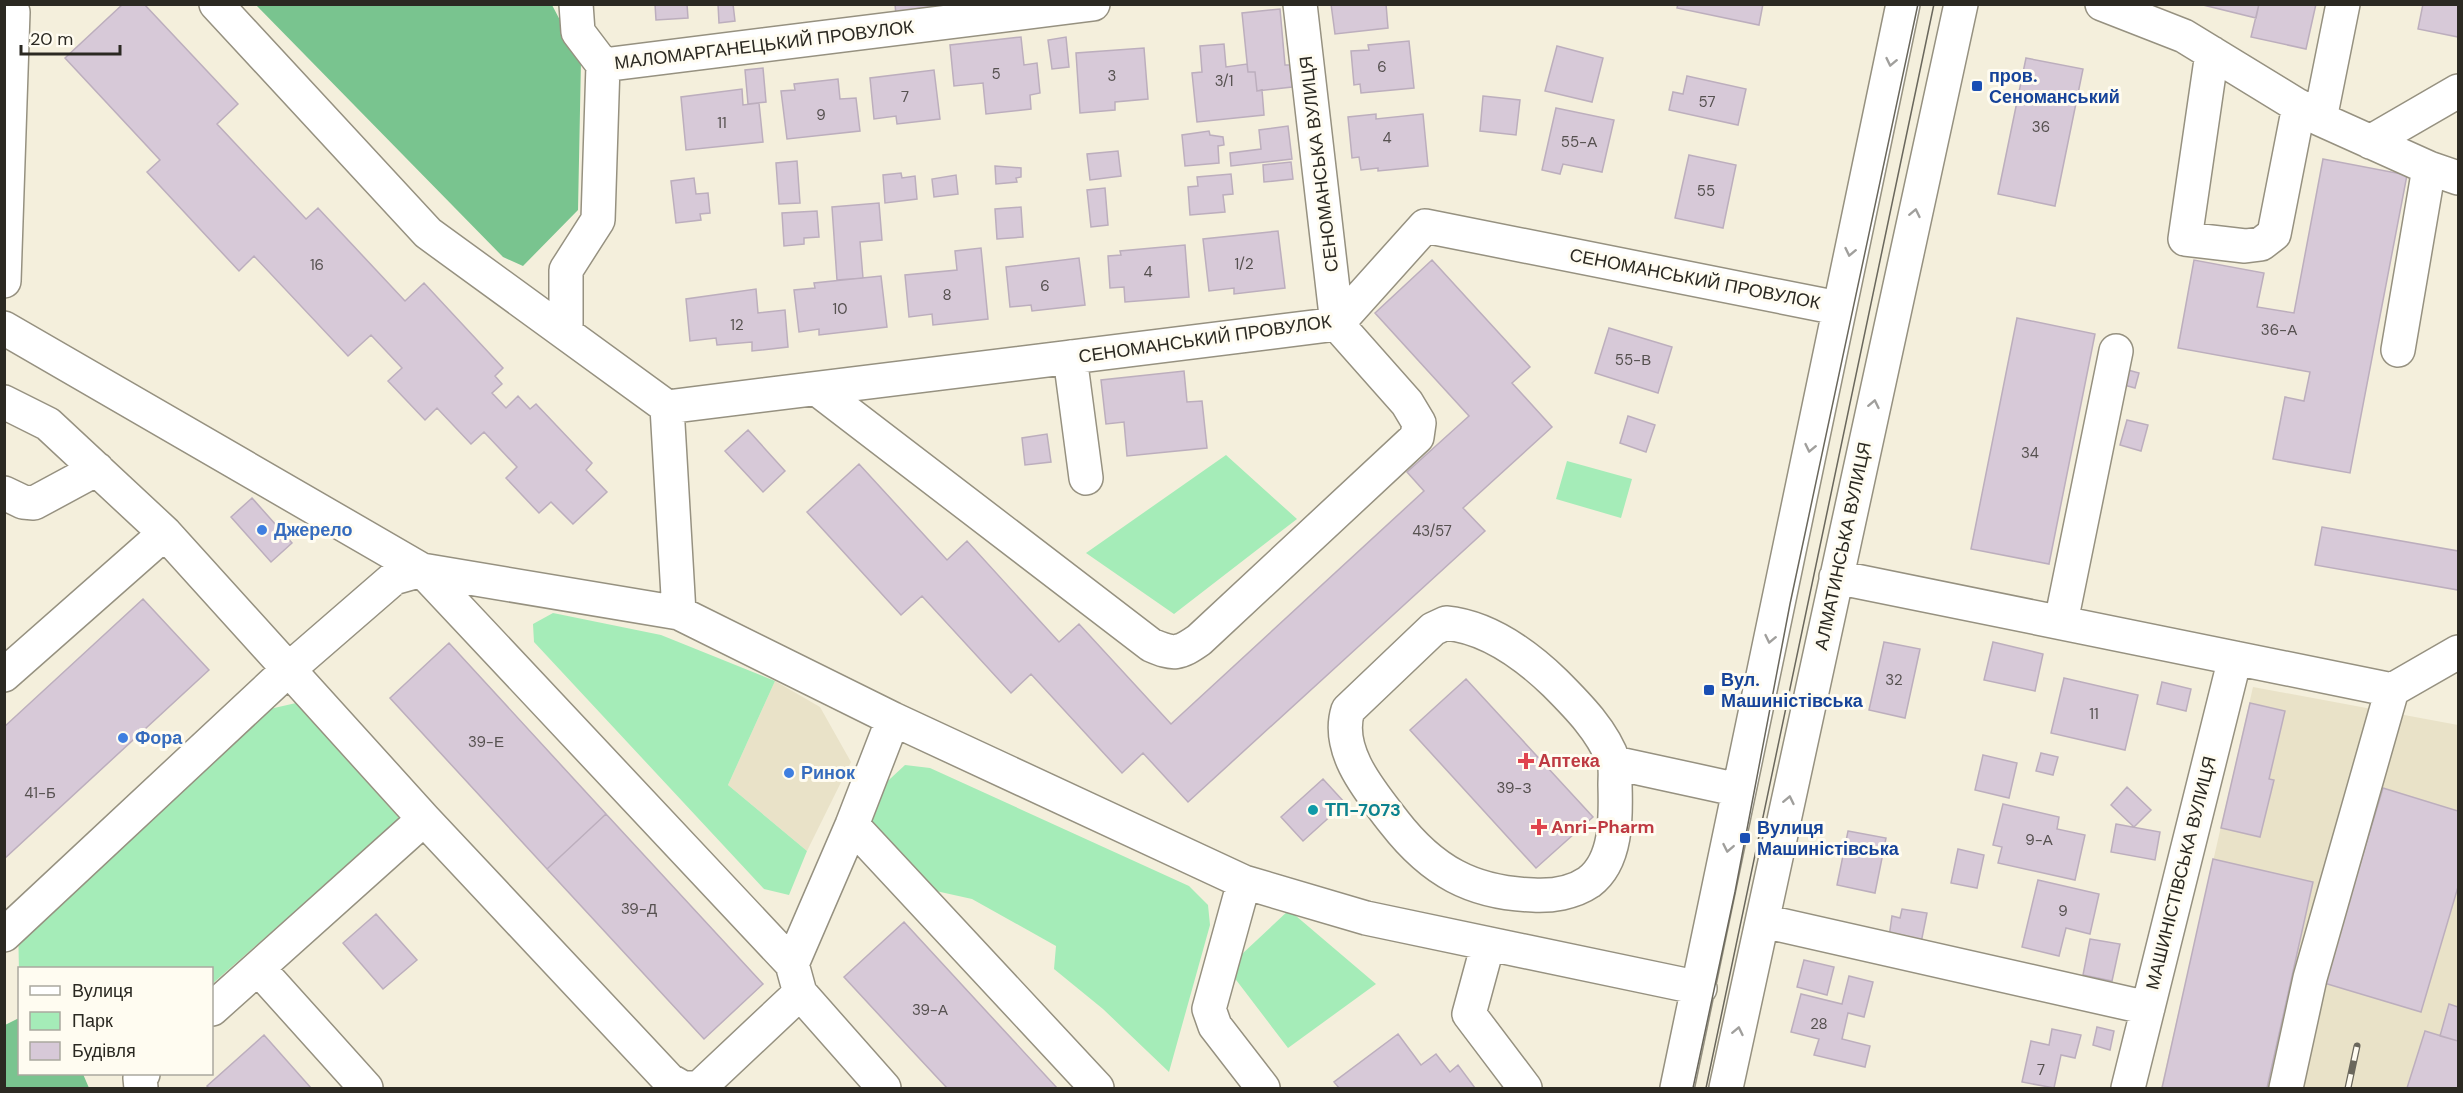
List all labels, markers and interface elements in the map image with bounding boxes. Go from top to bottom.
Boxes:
street label: МАЛОМАРГАНЕЦЬКИЙ ПРОВУЛОК [613,15,915,75]
scale bar [21,18,120,56]
text: 20 m [30,27,73,51]
street label: СЕНОМАНСЬКА ВУЛИЦЯ [1294,55,1344,273]
one-way arrow [1885,56,1898,66]
house number: 6 [1377,57,1387,77]
house number: 5 [991,64,1001,84]
place label: пров. Сеноманський [1989,64,2120,109]
house number: 3 [1108,66,1116,86]
house number: 3/1 [1215,71,1233,91]
marker: пров. Сеноманський [1970,79,1984,93]
house number: 7 [901,87,909,107]
house number: 57 [1699,92,1715,112]
house number: 9 [816,105,826,125]
house number: 11 [717,113,727,133]
house number: 36 [2032,117,2050,137]
house number: 4 [1382,128,1392,148]
house number: 55-А [1561,132,1597,152]
house number: 55 [1697,181,1715,201]
one-way arrow [1908,209,1921,219]
street label: СЕНОМАНСЬКИЙ ПРОВУЛОК [1568,243,1823,315]
one-way arrow [1844,247,1857,257]
house number: 1/2 [1234,254,1254,274]
house number: 16 [310,255,324,275]
house number: 4 [1143,262,1153,282]
house number: 6 [1040,276,1050,296]
house number: 8 [942,285,952,305]
house number: 10 [833,299,847,319]
street label: СЕНОМАНСЬКИЙ ПРОВУЛОК [1077,309,1333,369]
house number: 12 [730,315,744,335]
house number: 36-А [2261,320,2297,340]
house number: 55-В [1615,350,1651,370]
one-way arrow [1867,399,1880,409]
street label: АЛМАТИНСЬКА ВУЛИЦЯ [1809,440,1877,652]
one-way arrow [1804,443,1817,453]
house number: 34 [2021,443,2039,463]
place label: Джерело [274,518,353,542]
house number: 43/57 [1412,521,1452,541]
marker: Джерело [255,523,269,537]
one-way arrow [1765,634,1778,644]
place label: Вул. Машиністівська [1721,668,1864,713]
house number: 32 [1885,670,1903,690]
marker: Вул. Машиністівська [1702,683,1716,697]
house number: 11 [2089,704,2099,724]
place label: Фора [135,726,183,750]
marker: Фора [116,731,130,745]
house number: 39-Е [468,732,504,752]
place label: Аптека [1538,749,1601,773]
marker: Аптека [1519,754,1533,768]
street label: МАШИНІСТІВСЬКА ВУЛИЦЯ [2140,754,2222,992]
place label: Ринок [801,761,856,785]
marker: Ринок [782,766,796,780]
house number: 39-З [1496,778,1532,798]
house number: 41-Б [24,783,56,803]
one-way arrow [1781,795,1794,805]
place label: ТП-7073 [1325,798,1401,822]
marker: ТП-7073 [1306,803,1320,817]
place label: Anri-Pharm [1551,815,1655,839]
place label: Вулиця Машиністівська [1757,816,1900,861]
marker: Anri-Pharm [1532,820,1546,834]
house number: 9-А [2025,830,2053,850]
marker: Вулиця Машиністівська [1738,831,1752,845]
one-way arrow [1722,842,1735,852]
house number: 39-Д [621,899,657,919]
house number: 9 [2058,901,2068,921]
legend [18,967,213,1075]
text: Вулиця [72,979,133,1003]
house number: 39-А [912,1000,948,1020]
text: Парк [72,1009,113,1033]
house number: 28 [1810,1014,1828,1034]
one-way arrow [1731,1027,1744,1037]
text: Будівля [72,1039,136,1063]
house number: 7 [2037,1060,2045,1080]

